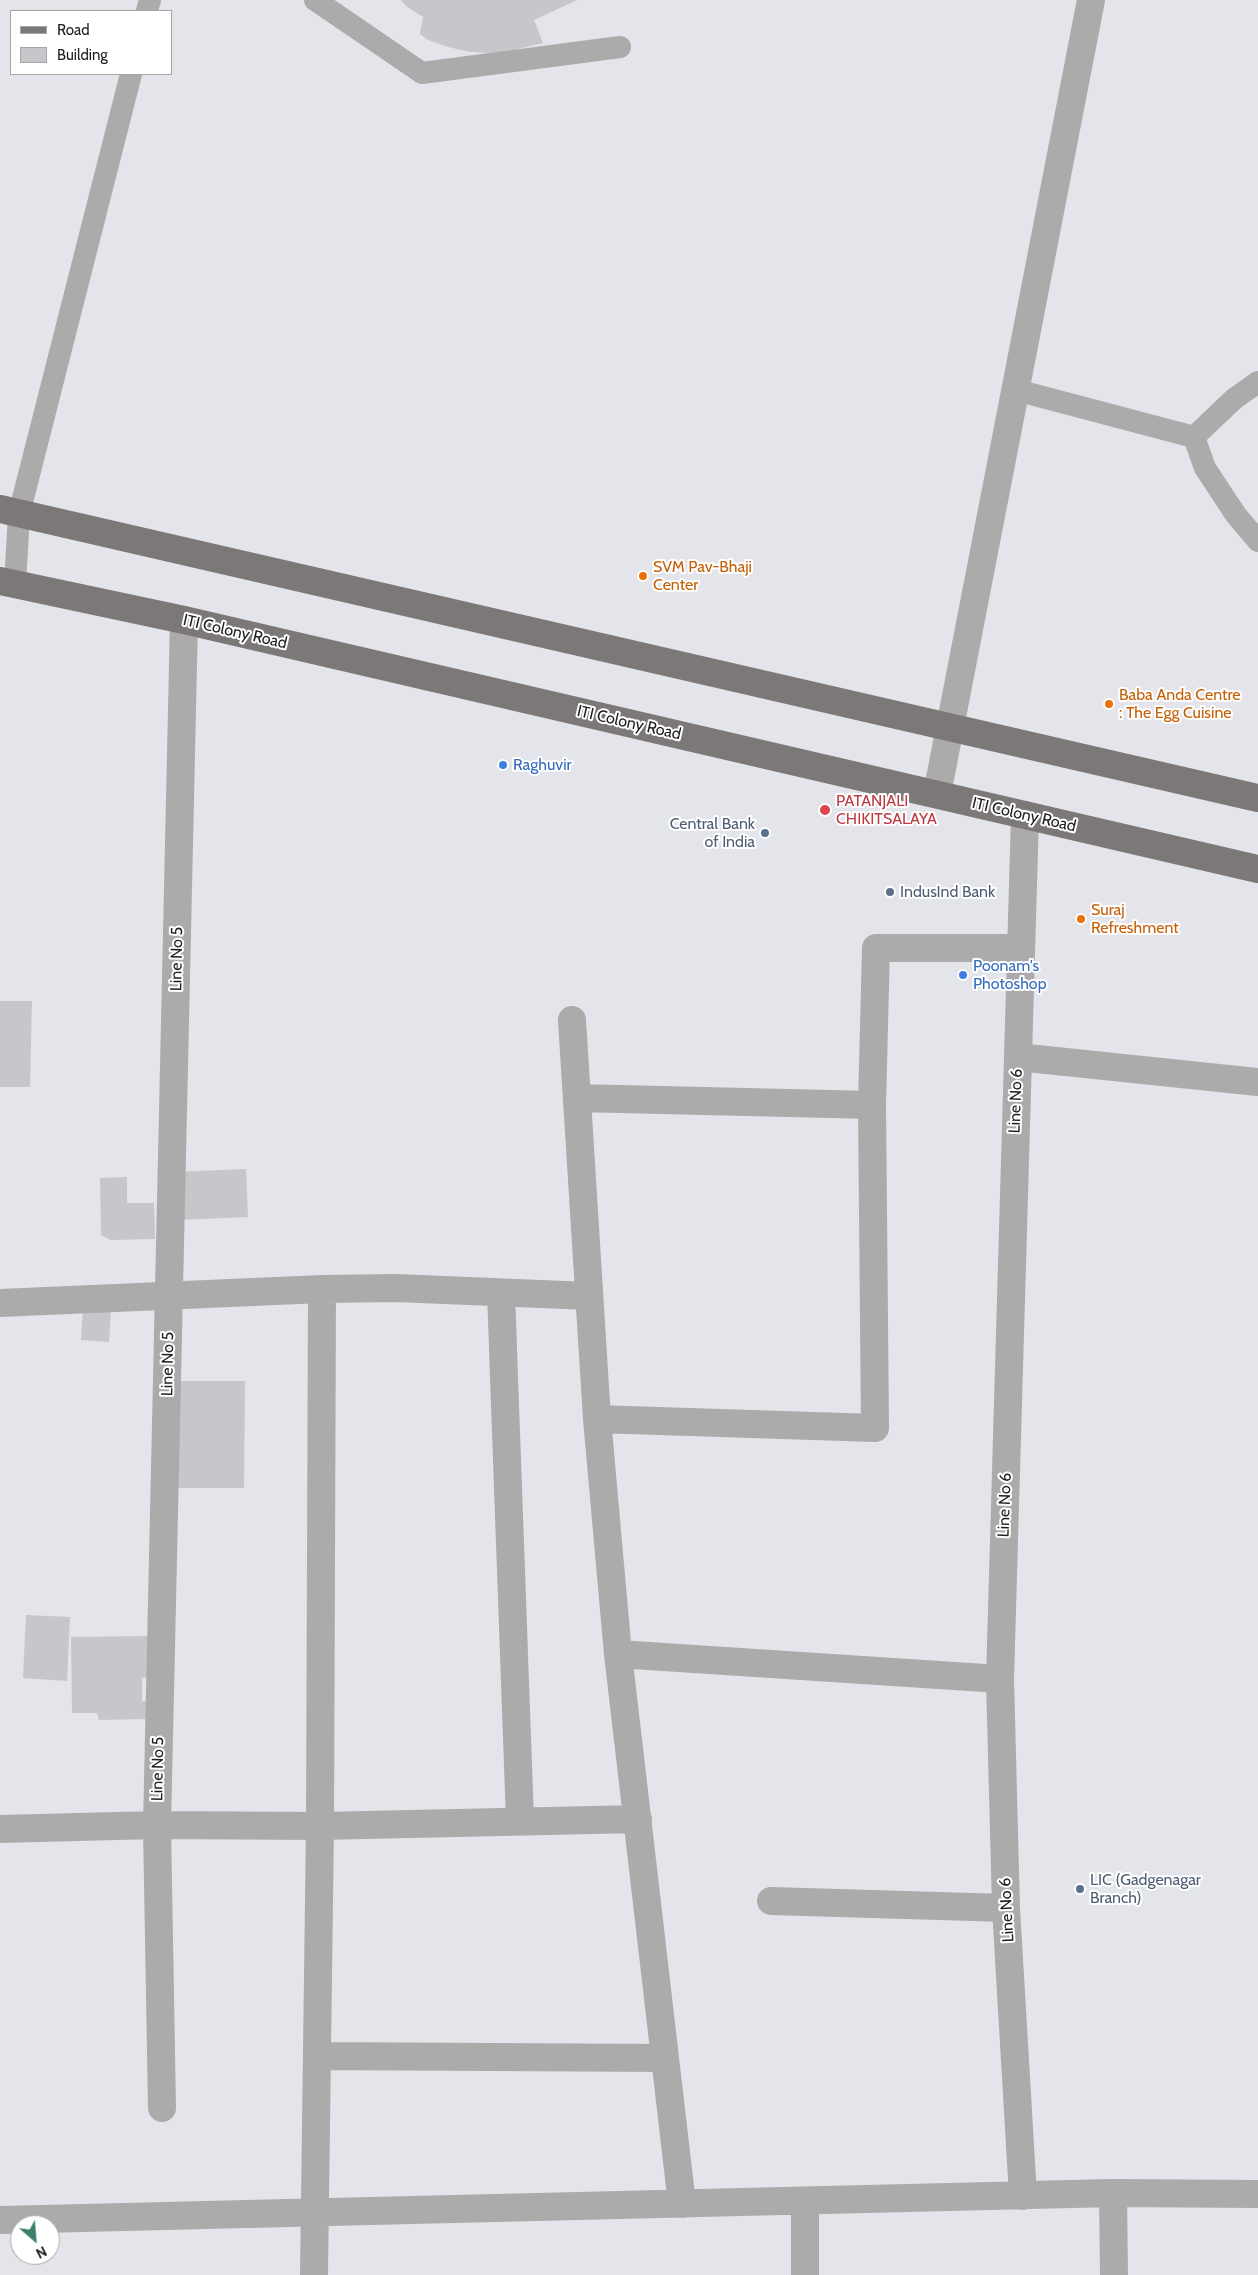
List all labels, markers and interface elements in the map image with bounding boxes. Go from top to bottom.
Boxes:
legend [10,10,172,75]
text: Road [57,21,90,39]
text: Building [57,46,108,64]
place label: SVM Pav-Bhaji Center [653,557,752,595]
marker: SVM Pav-Bhaji Center [637,570,649,582]
street label: ITI Colony Road [181,611,289,653]
place label: Baba Anda Centre : The Egg Cuisine [1119,685,1240,723]
marker: Baba Anda Centre : The Egg Cuisine [1103,698,1115,710]
street label: ITI Colony Road [575,702,683,744]
place label: Raghuvir [513,755,572,775]
marker: Raghuvir [497,759,509,771]
place label: PATANJALI CHIKITSALAYA [836,791,937,829]
street label: ITI Colony Road [970,794,1078,836]
marker: PATANJALI CHIKITSALAYA [818,803,832,817]
place label: Central Bank of India [670,814,755,852]
marker: Central Bank of India [759,827,771,839]
place label: IndusInd Bank [900,882,995,902]
marker: IndusInd Bank [884,886,896,898]
place label: Suraj Refreshment [1091,900,1179,938]
marker: Suraj Refreshment [1075,913,1087,925]
street label: Line No 5 [167,927,187,991]
place label: Poonam's Photoshop [973,956,1047,994]
marker: Poonam's Photoshop [957,969,969,981]
street label: Line No 6 [1005,1068,1027,1134]
street label: Line No 5 [158,1332,178,1396]
street label: Line No 6 [994,1472,1016,1538]
street label: Line No 5 [148,1737,168,1801]
place label: LIC (Gadgenagar Branch) [1090,1870,1201,1908]
street label: Line No 6 [996,1877,1018,1943]
marker: LIC (Gadgenagar Branch) [1074,1883,1086,1895]
north arrow [10,2215,60,2265]
text: N [33,2242,50,2263]

